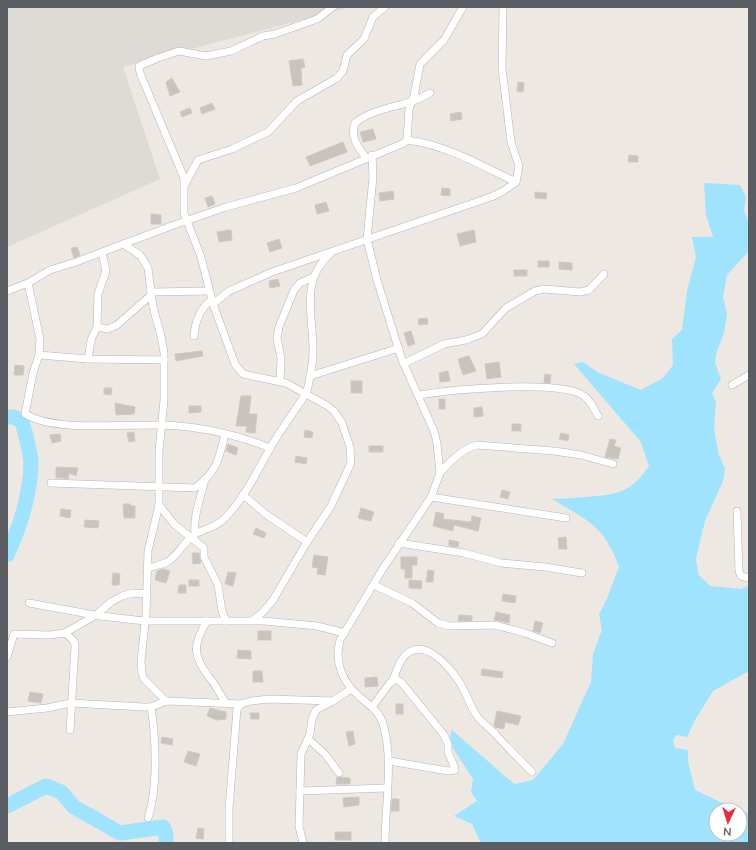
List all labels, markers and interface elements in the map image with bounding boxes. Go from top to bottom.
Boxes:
north arrow [708,802,748,842]
text: N [723,825,732,839]

